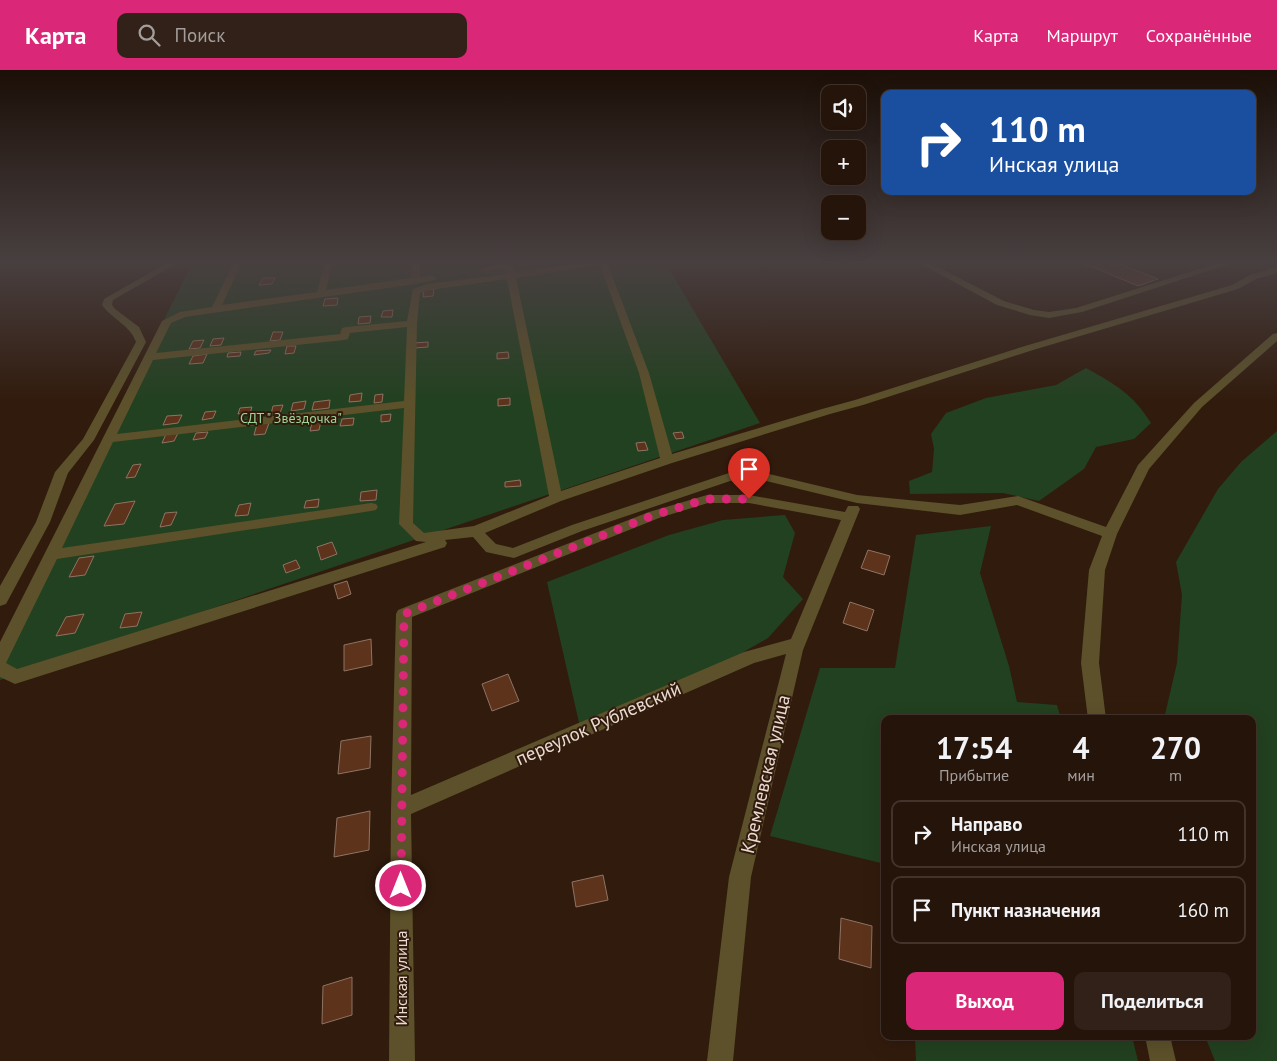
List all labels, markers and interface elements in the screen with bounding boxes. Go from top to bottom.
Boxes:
search box [117,13,467,58]
text: Карта [25,20,87,51]
icon: search [135,21,163,49]
text: Поиск [175,23,225,47]
text: Карта [973,24,1019,47]
text: Маршрут [1047,24,1118,47]
text: Сохранённые [1146,24,1252,47]
map controls [821,85,866,240]
button: sound [821,85,866,130]
text: 110 m [989,106,1086,152]
icon: right [906,110,971,175]
button: + [821,140,866,185]
text: Инская улица [989,150,1120,178]
button: − [821,195,866,240]
park label: СДТ " Звёздочка" [240,409,342,427]
pin [728,448,770,499]
icon: arrive [735,455,763,483]
street label: переулок Рублевский [512,676,684,770]
street label: Кремлевская улица [735,692,795,856]
text: 17:54 [936,728,1012,767]
text: 4 [1073,728,1090,767]
text: 270 [1150,728,1201,767]
text: Прибытие [939,765,1009,785]
text: мин [1067,765,1095,785]
text: m [1169,765,1182,785]
text: Направо [951,812,1022,836]
icon: right [908,820,936,848]
text: 110 m [1177,822,1229,846]
text: Инская улица [951,836,1046,856]
position arrow [374,859,426,911]
icon: arrive [908,896,936,924]
text: Пункт назначения [951,898,1101,922]
text: 160 m [1177,898,1229,922]
street label: Инская улица [391,931,411,1025]
button: Выход [906,972,1064,1030]
button: Поделиться [1074,972,1231,1030]

